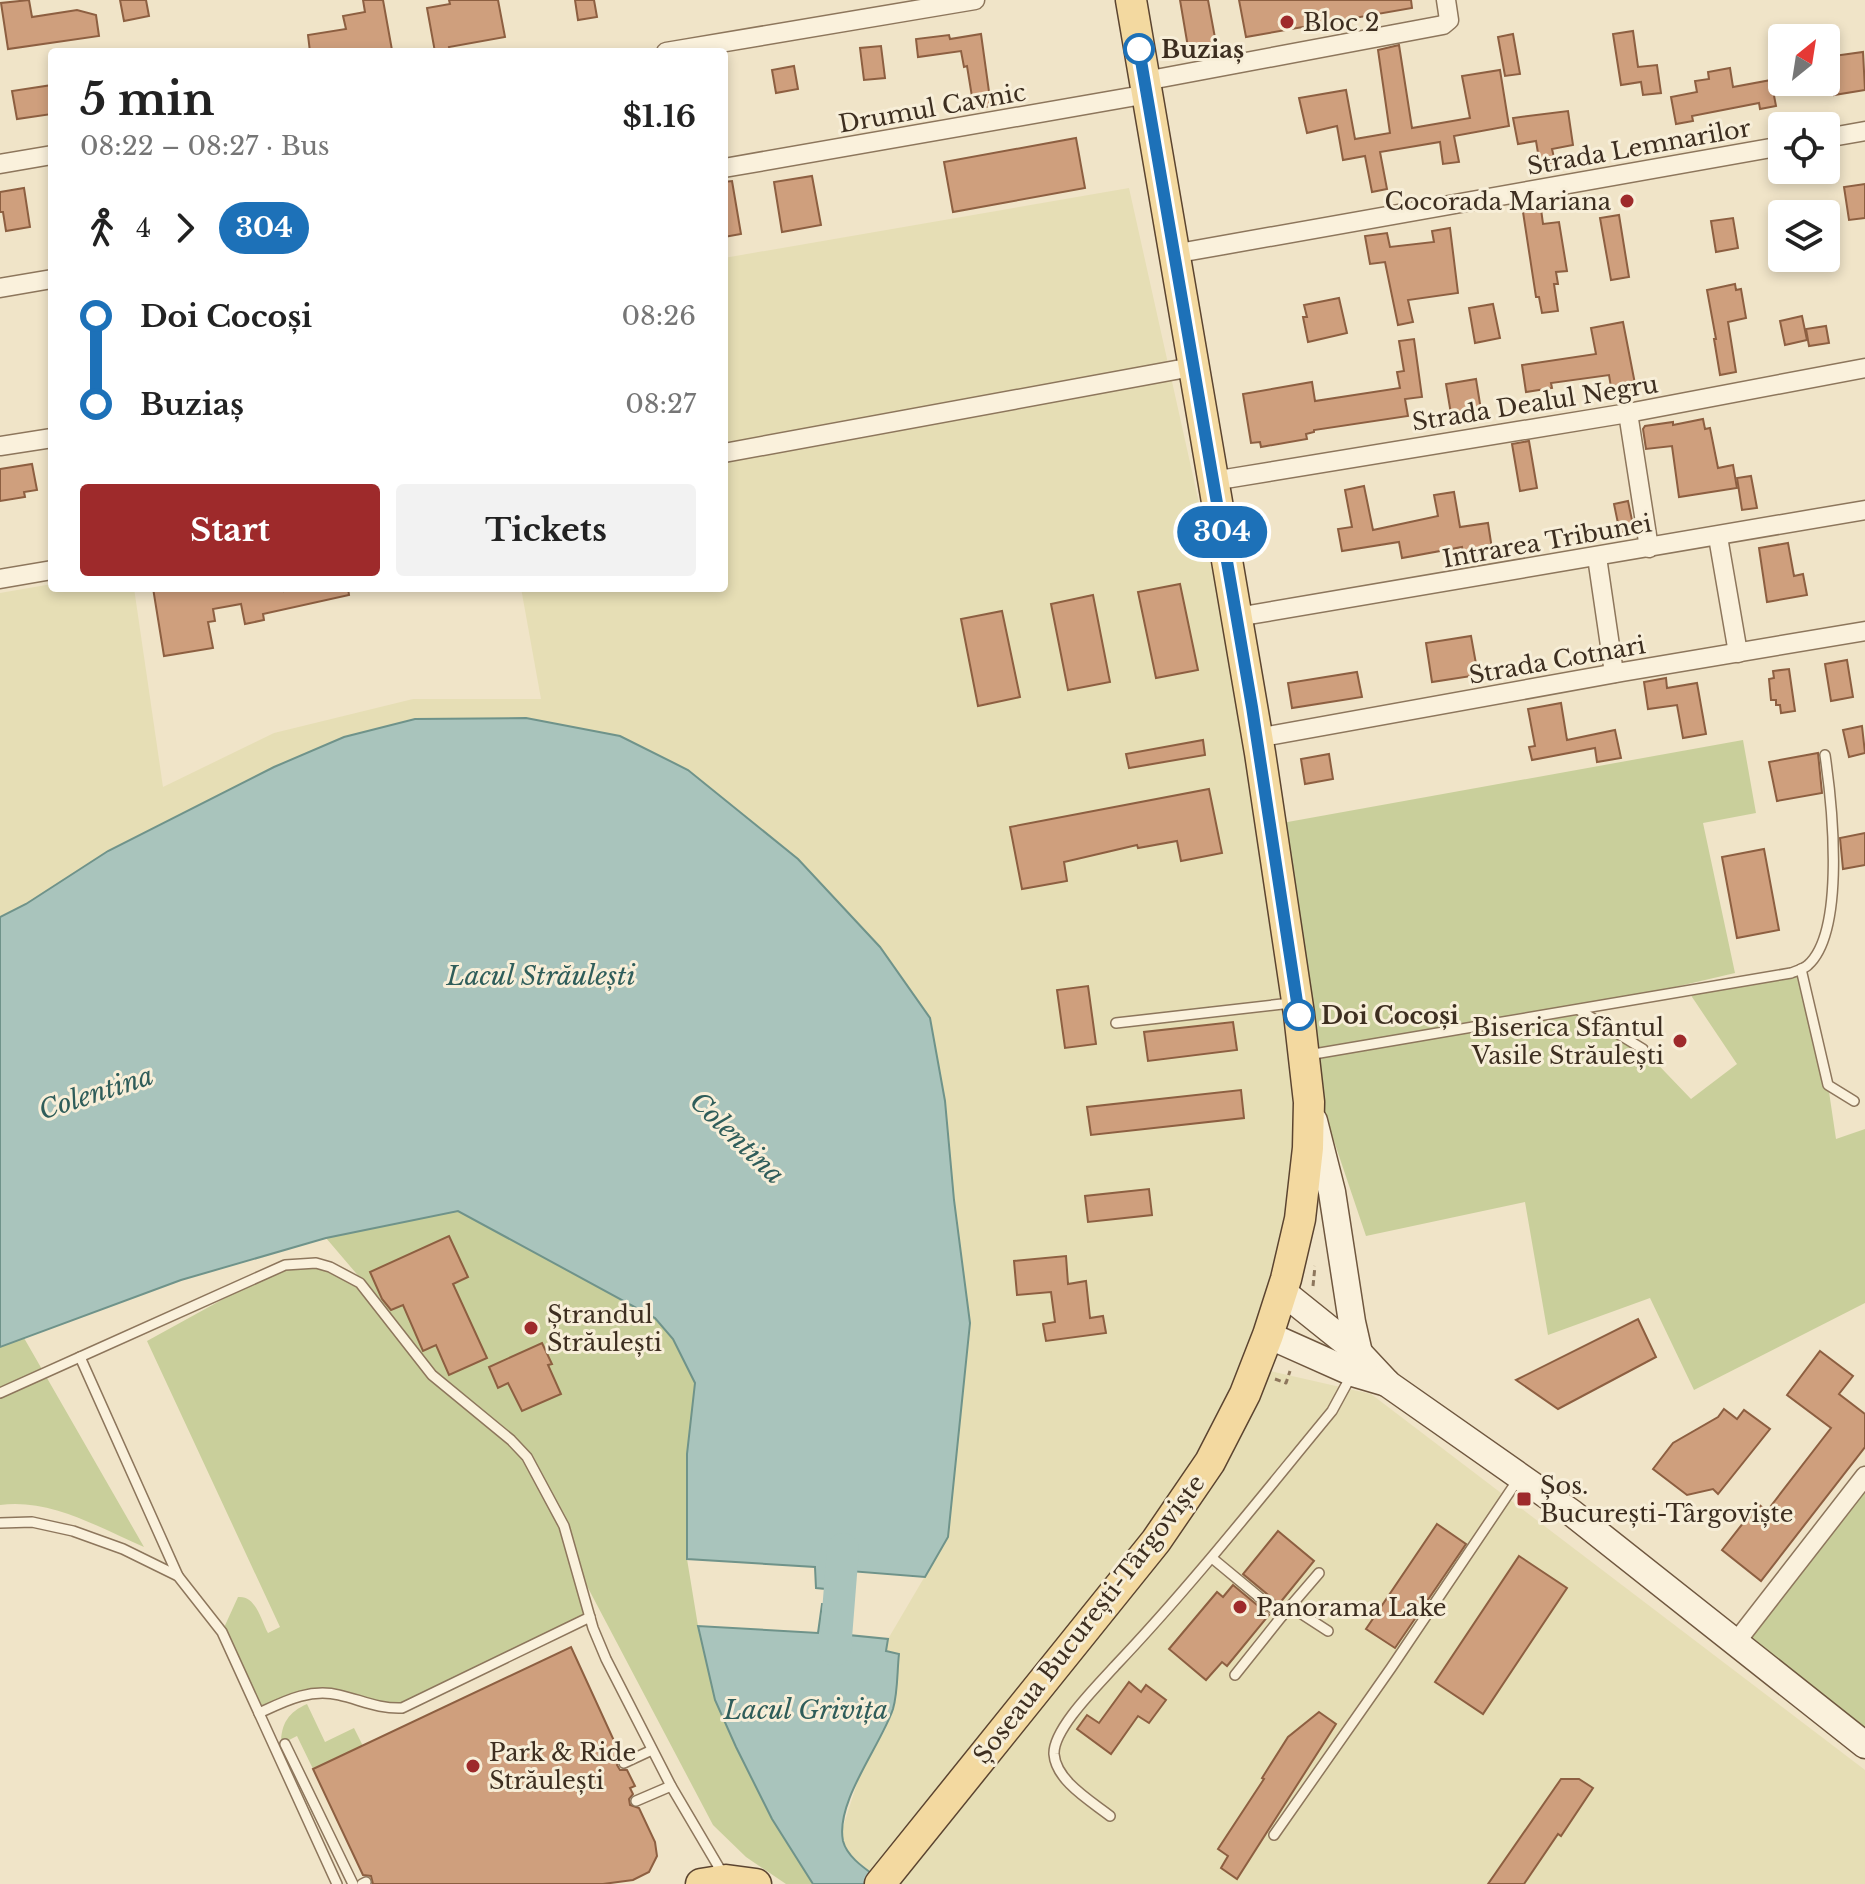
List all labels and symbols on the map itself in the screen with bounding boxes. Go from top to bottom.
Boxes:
place label: Bloc 2 [1303,8,1379,37]
marker: Bloc 2 [1278,13,1296,31]
north arrow [1768,24,1840,96]
marker: Buziaș [1124,34,1154,64]
place label: Buziaș [1161,35,1244,65]
street label: Drumul Cavnic [836,77,1028,139]
street label: Strada Lemnarilor [1525,113,1754,181]
place label: Cocorada Mariana [1384,187,1612,216]
marker: Cocorada Mariana [1618,192,1636,210]
street label: Strada Dealul Negru [1410,369,1660,437]
line badge: 304 [1176,506,1268,558]
street label: Intrarea Tribunei [1440,508,1654,574]
street label: Strada Cotnari [1466,630,1648,690]
water label: Lacul Străulești [446,960,636,992]
marker: Doi Cocoși [1284,1000,1314,1030]
place label: Doi Cocoși [1321,1001,1459,1031]
place label: Biserica Sfântul Vasile Străulești [1471,1013,1664,1070]
marker: Biserica Sfântul Vasile Străulești [1671,1032,1689,1050]
water label: Colentina [35,1059,157,1127]
water label: Colentina [683,1085,791,1191]
place label: Ștrandul Străulești [547,1300,662,1357]
marker: Ștrandul Străulești [522,1319,540,1337]
street label: Șoseaua București-Târgoviște [967,1469,1211,1769]
place label: Șos. București-Târgoviște [1540,1471,1793,1528]
marker: Șos. București-Târgoviște [1515,1490,1533,1508]
place label: Panorama Lake [1256,1593,1447,1622]
marker: Panorama Lake [1231,1598,1249,1616]
water label: Lacul Grivița [723,1694,888,1726]
place label: Park & Ride Străulești [489,1738,636,1795]
marker: Park & Ride Străulești [464,1757,482,1775]

